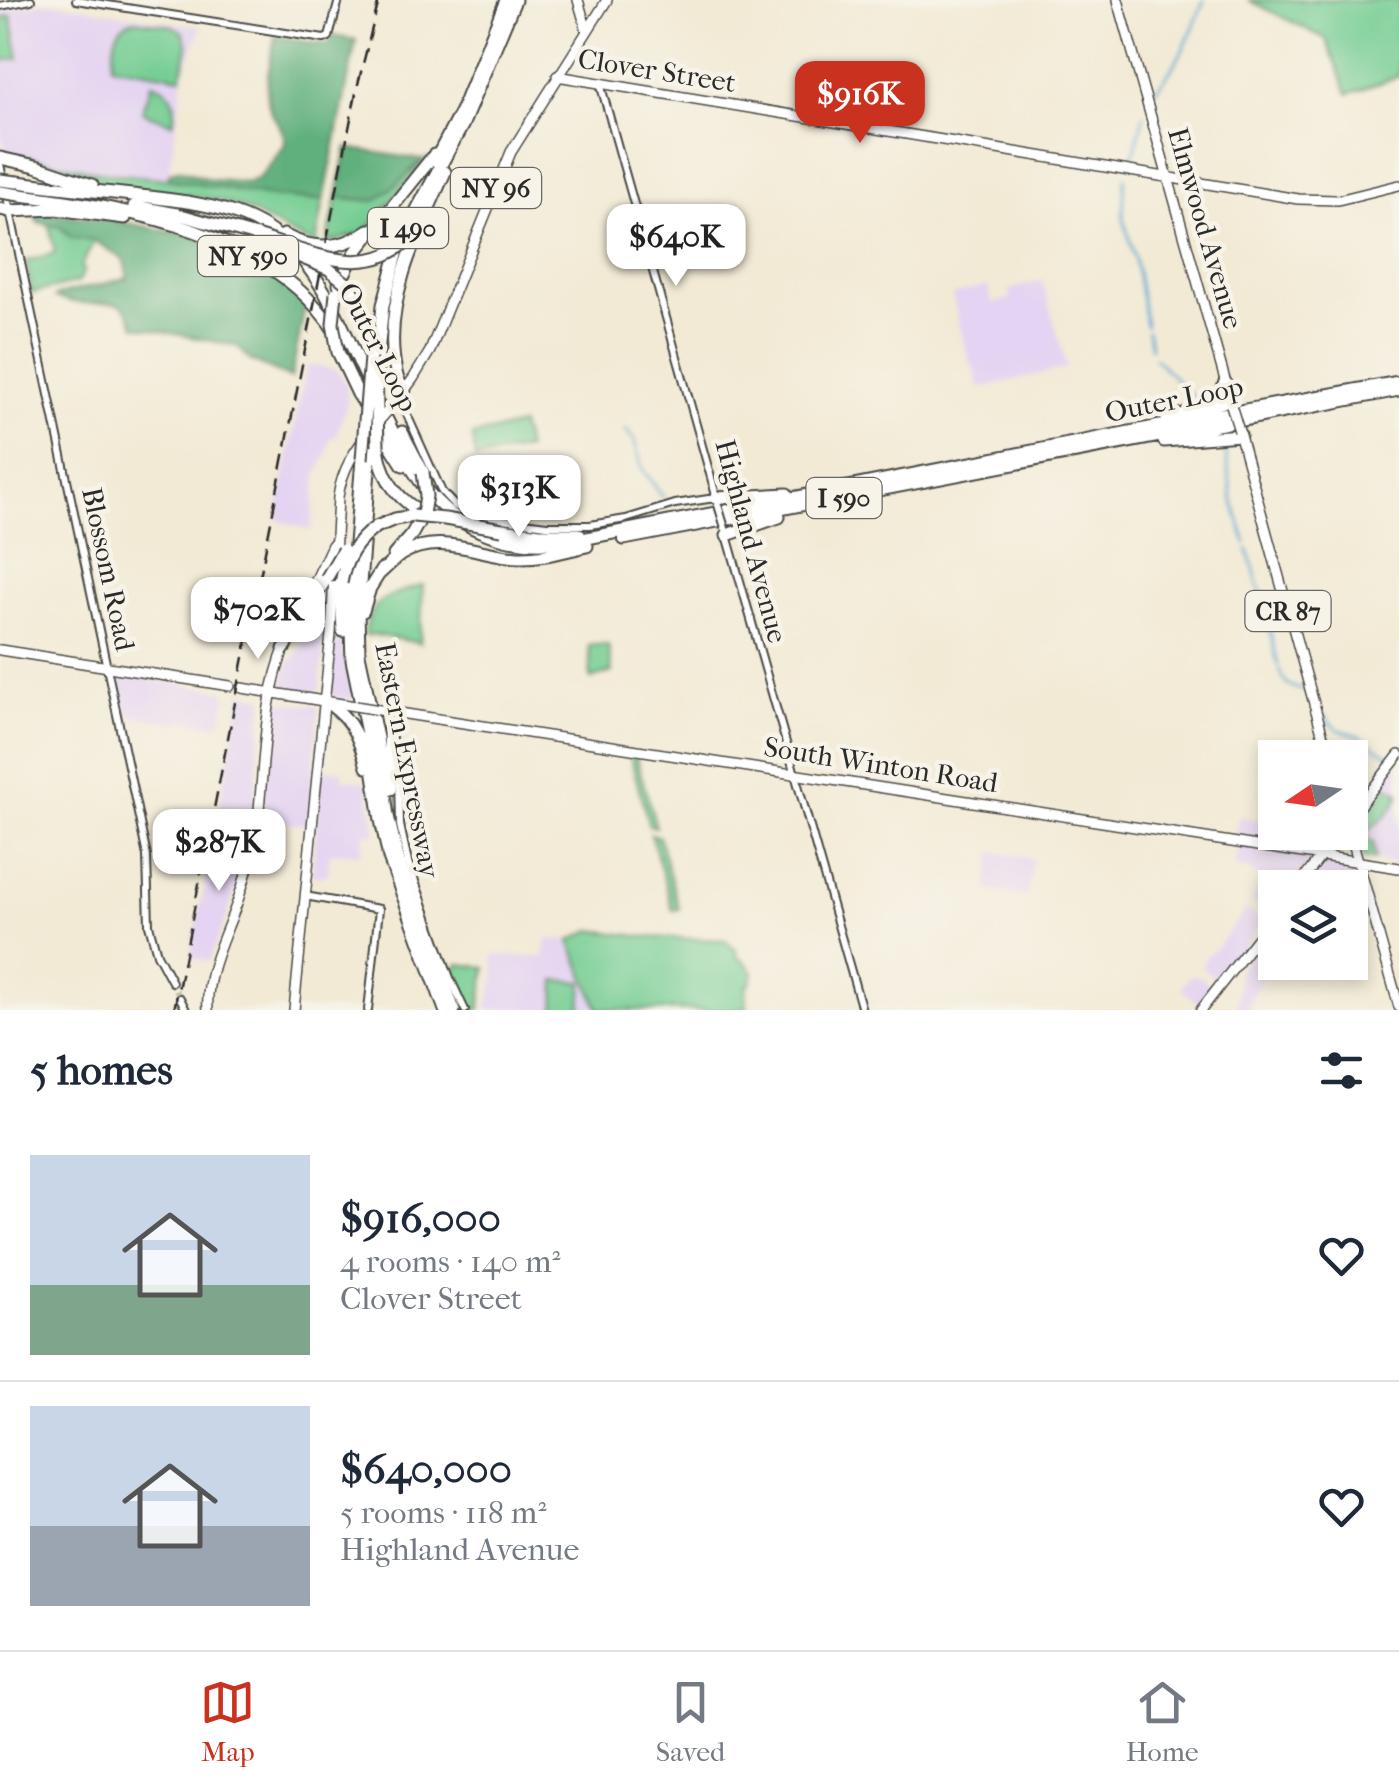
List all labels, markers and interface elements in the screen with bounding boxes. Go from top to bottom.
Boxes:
street label: Clover Street [576,42,738,99]
pin: $916K [790,61,930,146]
text: $916K [817,75,903,112]
street label: Elmwood Avenue [1161,124,1250,333]
road number: NY 96 [451,168,541,208]
pin: $640K [606,204,746,289]
road number: I 490 [368,208,448,248]
text: $640K [629,218,723,255]
road number: NY 590 [198,236,298,276]
street label: Outer Loop [332,277,425,417]
street label: Outer Loop [1102,370,1246,429]
street label: Highland Avenue [708,436,795,647]
pin: $313K [449,455,589,540]
text: $313K [480,469,558,506]
road number: I 590 [806,478,882,518]
street label: Blossom Road [75,484,142,655]
pin: $702K [188,577,328,662]
text: $702K [213,591,303,628]
road number: CR 87 [1246,591,1330,631]
street label: Eastern Expressway [368,640,447,882]
street label: South Winton Road [762,730,1001,799]
north arrow [1258,740,1368,850]
map controls [1258,740,1368,980]
pin: $287K [149,809,289,894]
text: $287K [175,823,263,860]
button: layers [1258,870,1368,980]
icon: filters [1314,1043,1369,1098]
text: 5 homes [30,1046,173,1095]
text: $916,000 [340,1194,501,1243]
icon: home [110,1195,230,1315]
icon: heart [1314,1228,1369,1283]
text: 4 rooms · 140 m² [340,1243,561,1280]
text: Clover Street [340,1280,522,1317]
text: $640,000 [340,1445,512,1494]
icon: home [110,1446,230,1566]
icon: heart [1314,1479,1369,1534]
text: 5 rooms · 118 m² [340,1494,546,1531]
text: Highland Avenue [340,1531,579,1568]
tab: Map [200,1675,255,1768]
tab: Saved [656,1675,725,1768]
tab: Home [1126,1675,1199,1768]

